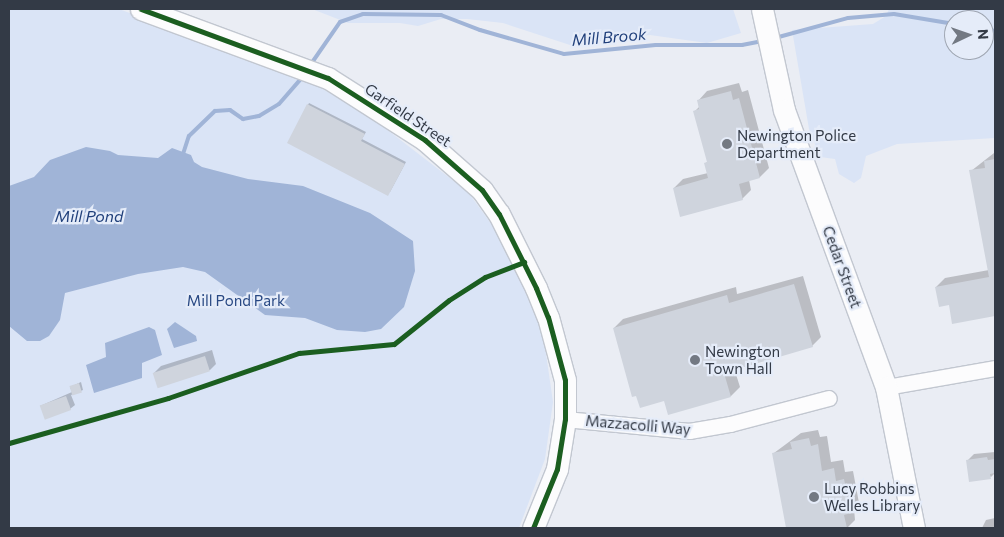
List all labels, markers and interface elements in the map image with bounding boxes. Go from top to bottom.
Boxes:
north arrow [944,10,994,60]
water label: Mill Brook [571,24,647,50]
text: N [975,29,992,40]
street label: Garfield Street [361,80,455,150]
place label: Newington Police Department [737,126,856,161]
marker: Newington Police Department [721,138,733,150]
water label: Mill Pond [55,206,123,226]
street label: Cedar Street [819,224,865,310]
park label: Mill Pond Park [187,292,285,310]
place label: Newington Town Hall [705,342,780,377]
marker: Newington Town Hall [689,354,701,366]
street label: Mazzacolli Way [585,411,691,439]
place label: Lucy Robbins Welles Library [824,479,920,514]
marker: Lucy Robbins Welles Library [808,491,820,503]

